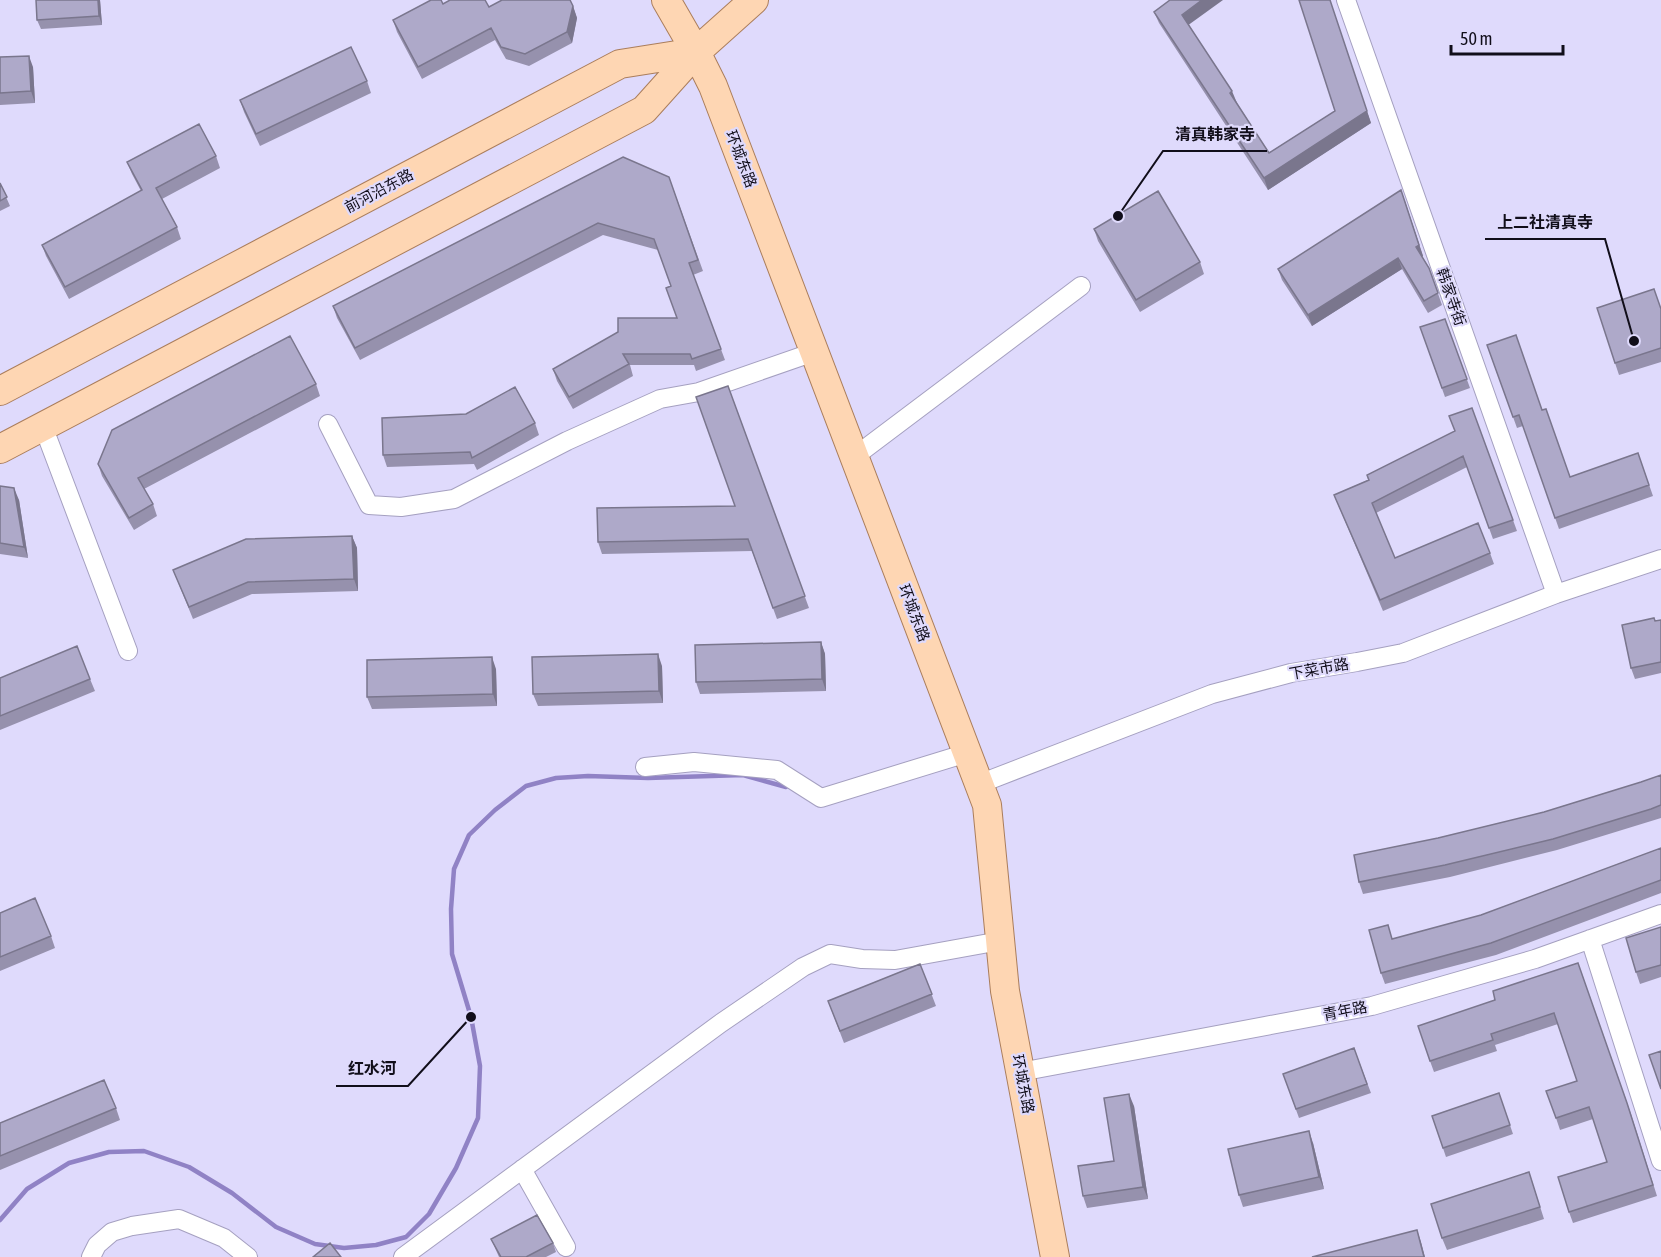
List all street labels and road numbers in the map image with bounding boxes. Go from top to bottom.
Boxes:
street label: 环城东路 [723,128,760,190]
street label: 前河沿东路 [342,165,416,216]
street label: 韩家寺街 [1434,266,1469,328]
street label: 环城东路 [896,582,933,644]
street label: 下菜市路 [1288,655,1350,682]
street label: 青年路 [1321,998,1369,1023]
street label: 环城东路 [1009,1053,1038,1115]

